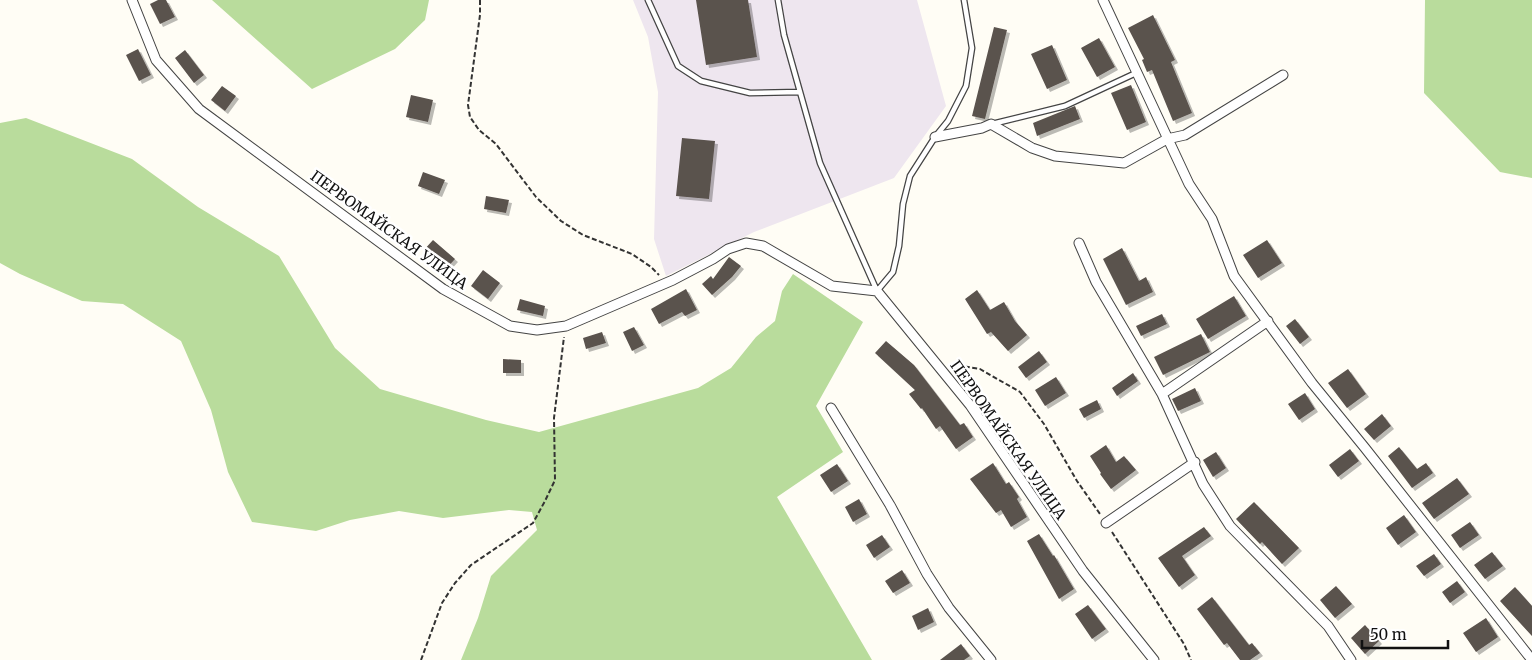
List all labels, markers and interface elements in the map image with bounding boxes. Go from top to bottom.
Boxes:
street label: ПЕРВОМАЙСКАЯ УЛИЦА [307,165,473,293]
street label: ПЕРВОМАЙСКАЯ УЛИЦА [946,356,1072,523]
scale bar [1362,618,1448,650]
text: 50 m [1370,625,1407,644]

